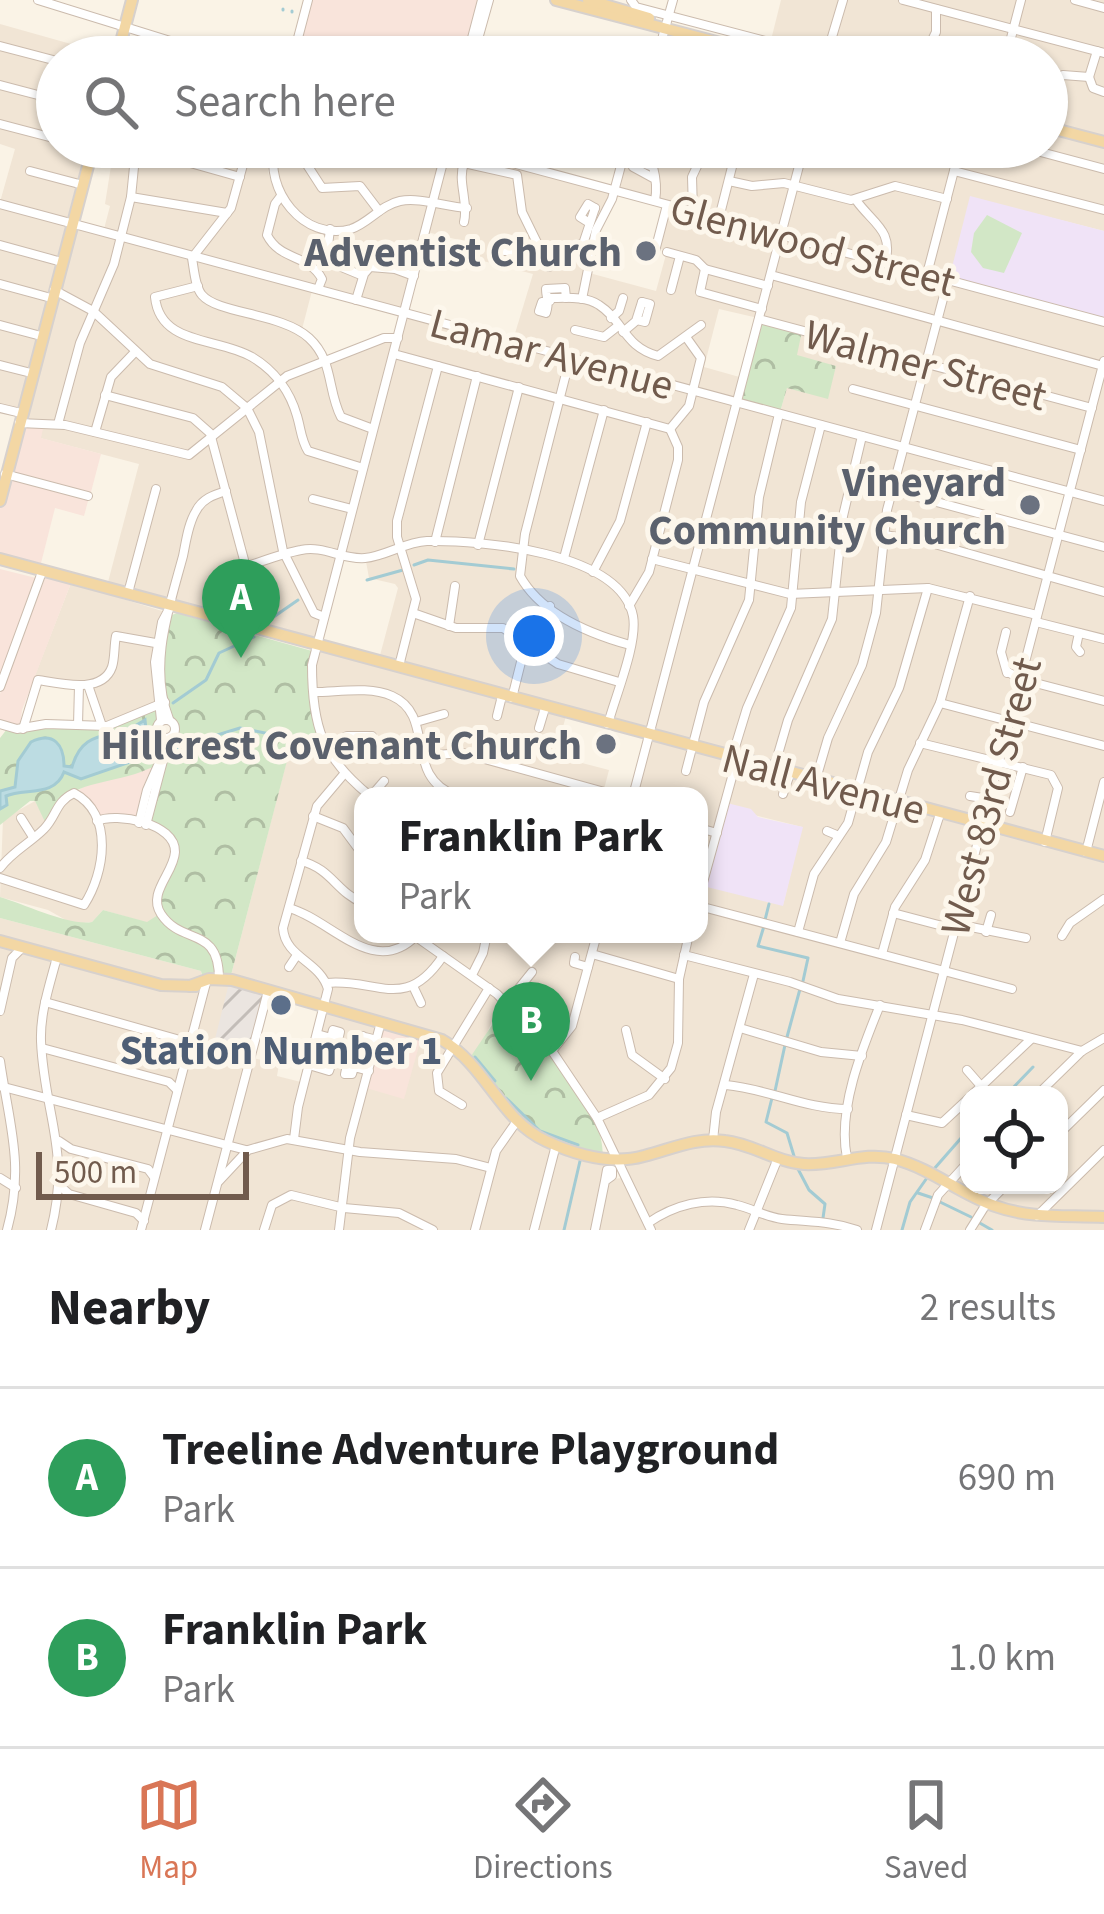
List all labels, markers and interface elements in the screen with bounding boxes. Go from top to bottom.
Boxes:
search box [36,36,1068,168]
icon: search [78,69,144,135]
text: Search here [174,70,396,134]
street label: Glenwood Street [663,179,962,313]
place label: Adventist Church [303,223,622,283]
marker: Adventist Church [633,238,659,264]
street label: Lamar Avenue [423,294,680,416]
street label: Walmer Street [798,305,1053,427]
place label: Vineyard Community Church [648,453,1006,561]
marker: Vineyard Community Church [1017,492,1043,518]
pin: A [202,559,280,658]
your location [504,606,564,666]
street label: West 83rd Street [926,651,1058,942]
place label: Hillcrest Covenant Church [100,716,582,776]
street label: Nall Avenue [715,729,932,841]
marker: Hillcrest Covenant Church [593,731,619,757]
popup [354,787,708,943]
text: Franklin Park [398,805,664,869]
text: Park [398,869,471,925]
pin: B [492,982,570,1081]
marker: Station Number 1 [268,992,294,1018]
place label: Station Number 1 [119,1021,443,1081]
map controls [960,1086,1068,1194]
button: locate [960,1086,1068,1194]
scale bar [36,1146,249,1199]
text: 500 m [54,1149,137,1196]
text: Nearby [48,1272,210,1344]
text: 2 results [920,1280,1056,1336]
text: Treeline Adventure Playground [162,1418,779,1482]
text: A [76,1450,98,1506]
text: 690 m [958,1450,1056,1506]
text: Park [162,1482,235,1538]
text: Franklin Park [162,1598,427,1662]
text: B [75,1630,99,1686]
text: 1.0 km [948,1630,1056,1686]
text: Park [162,1662,235,1718]
tab: Map [136,1772,202,1891]
tab: Directions [473,1772,613,1891]
tab: Saved [884,1772,968,1891]

